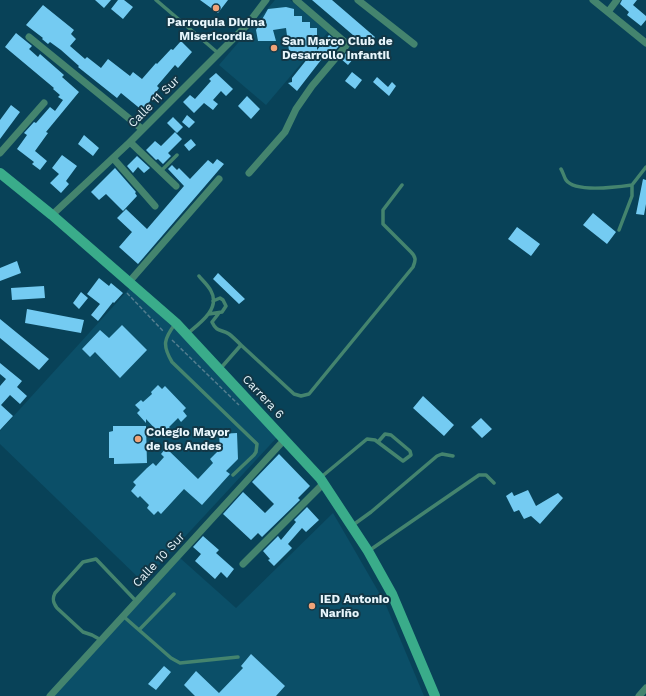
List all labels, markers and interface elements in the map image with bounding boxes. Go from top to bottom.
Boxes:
marker: Parroquia Divina Misericordia [211,3,221,13]
place label: Parroquia Divina Misericordia [167,15,265,43]
place label: San Marco Club de Desarrollo Infantil [282,34,393,62]
marker: San Marco Club de Desarrollo Infantil [269,43,279,53]
street label: Calle 11 Sur [125,73,183,131]
street label: Carrera 6 [239,372,287,422]
place label: Colegio Mayor de los Andes [146,425,230,453]
marker: Colegio Mayor de los Andes [133,434,143,444]
street label: Calle 10 Sur [130,530,188,590]
place label: IED Antonio Nariño [320,592,390,620]
marker: IED Antonio Nariño [307,601,317,611]

